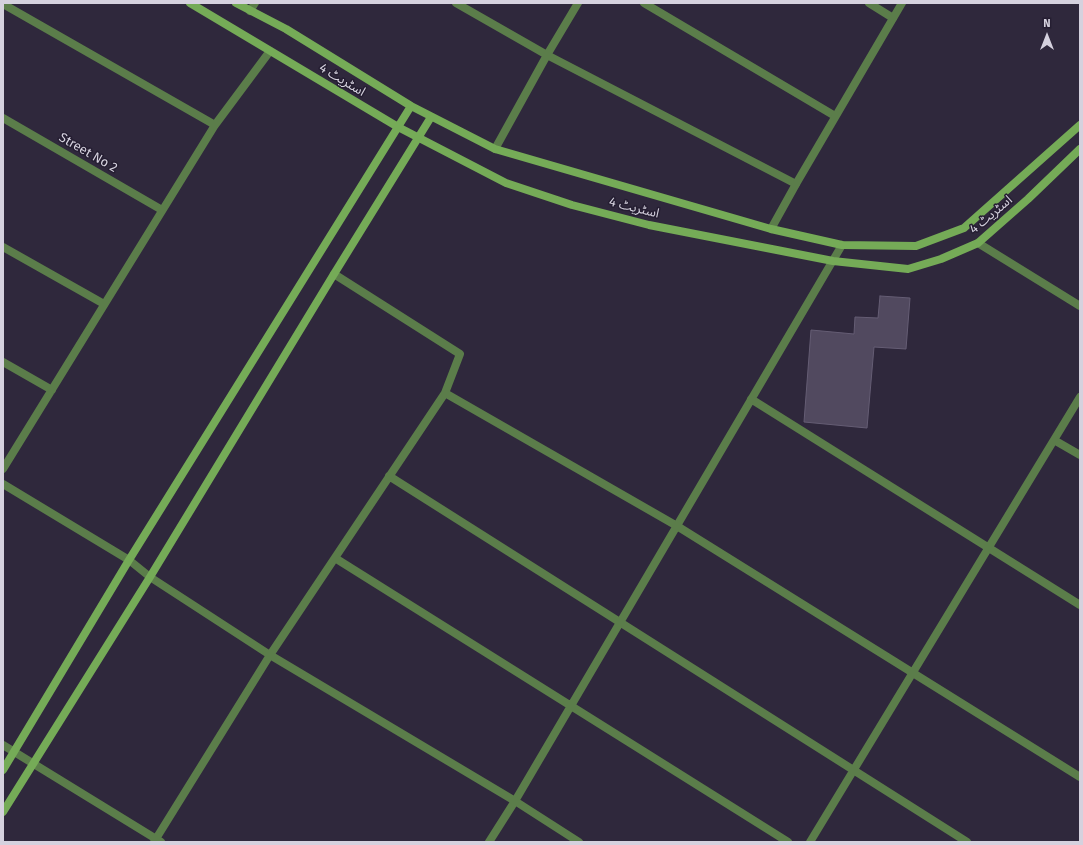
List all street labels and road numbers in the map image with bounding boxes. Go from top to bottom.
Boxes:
street label: اسٹریٹ 4 [316,60,368,100]
street label: Street No 2 [56,130,120,176]
street label: اسٹریٹ 4 [966,193,1016,237]
street label: اسٹریٹ 4 [607,194,661,222]

